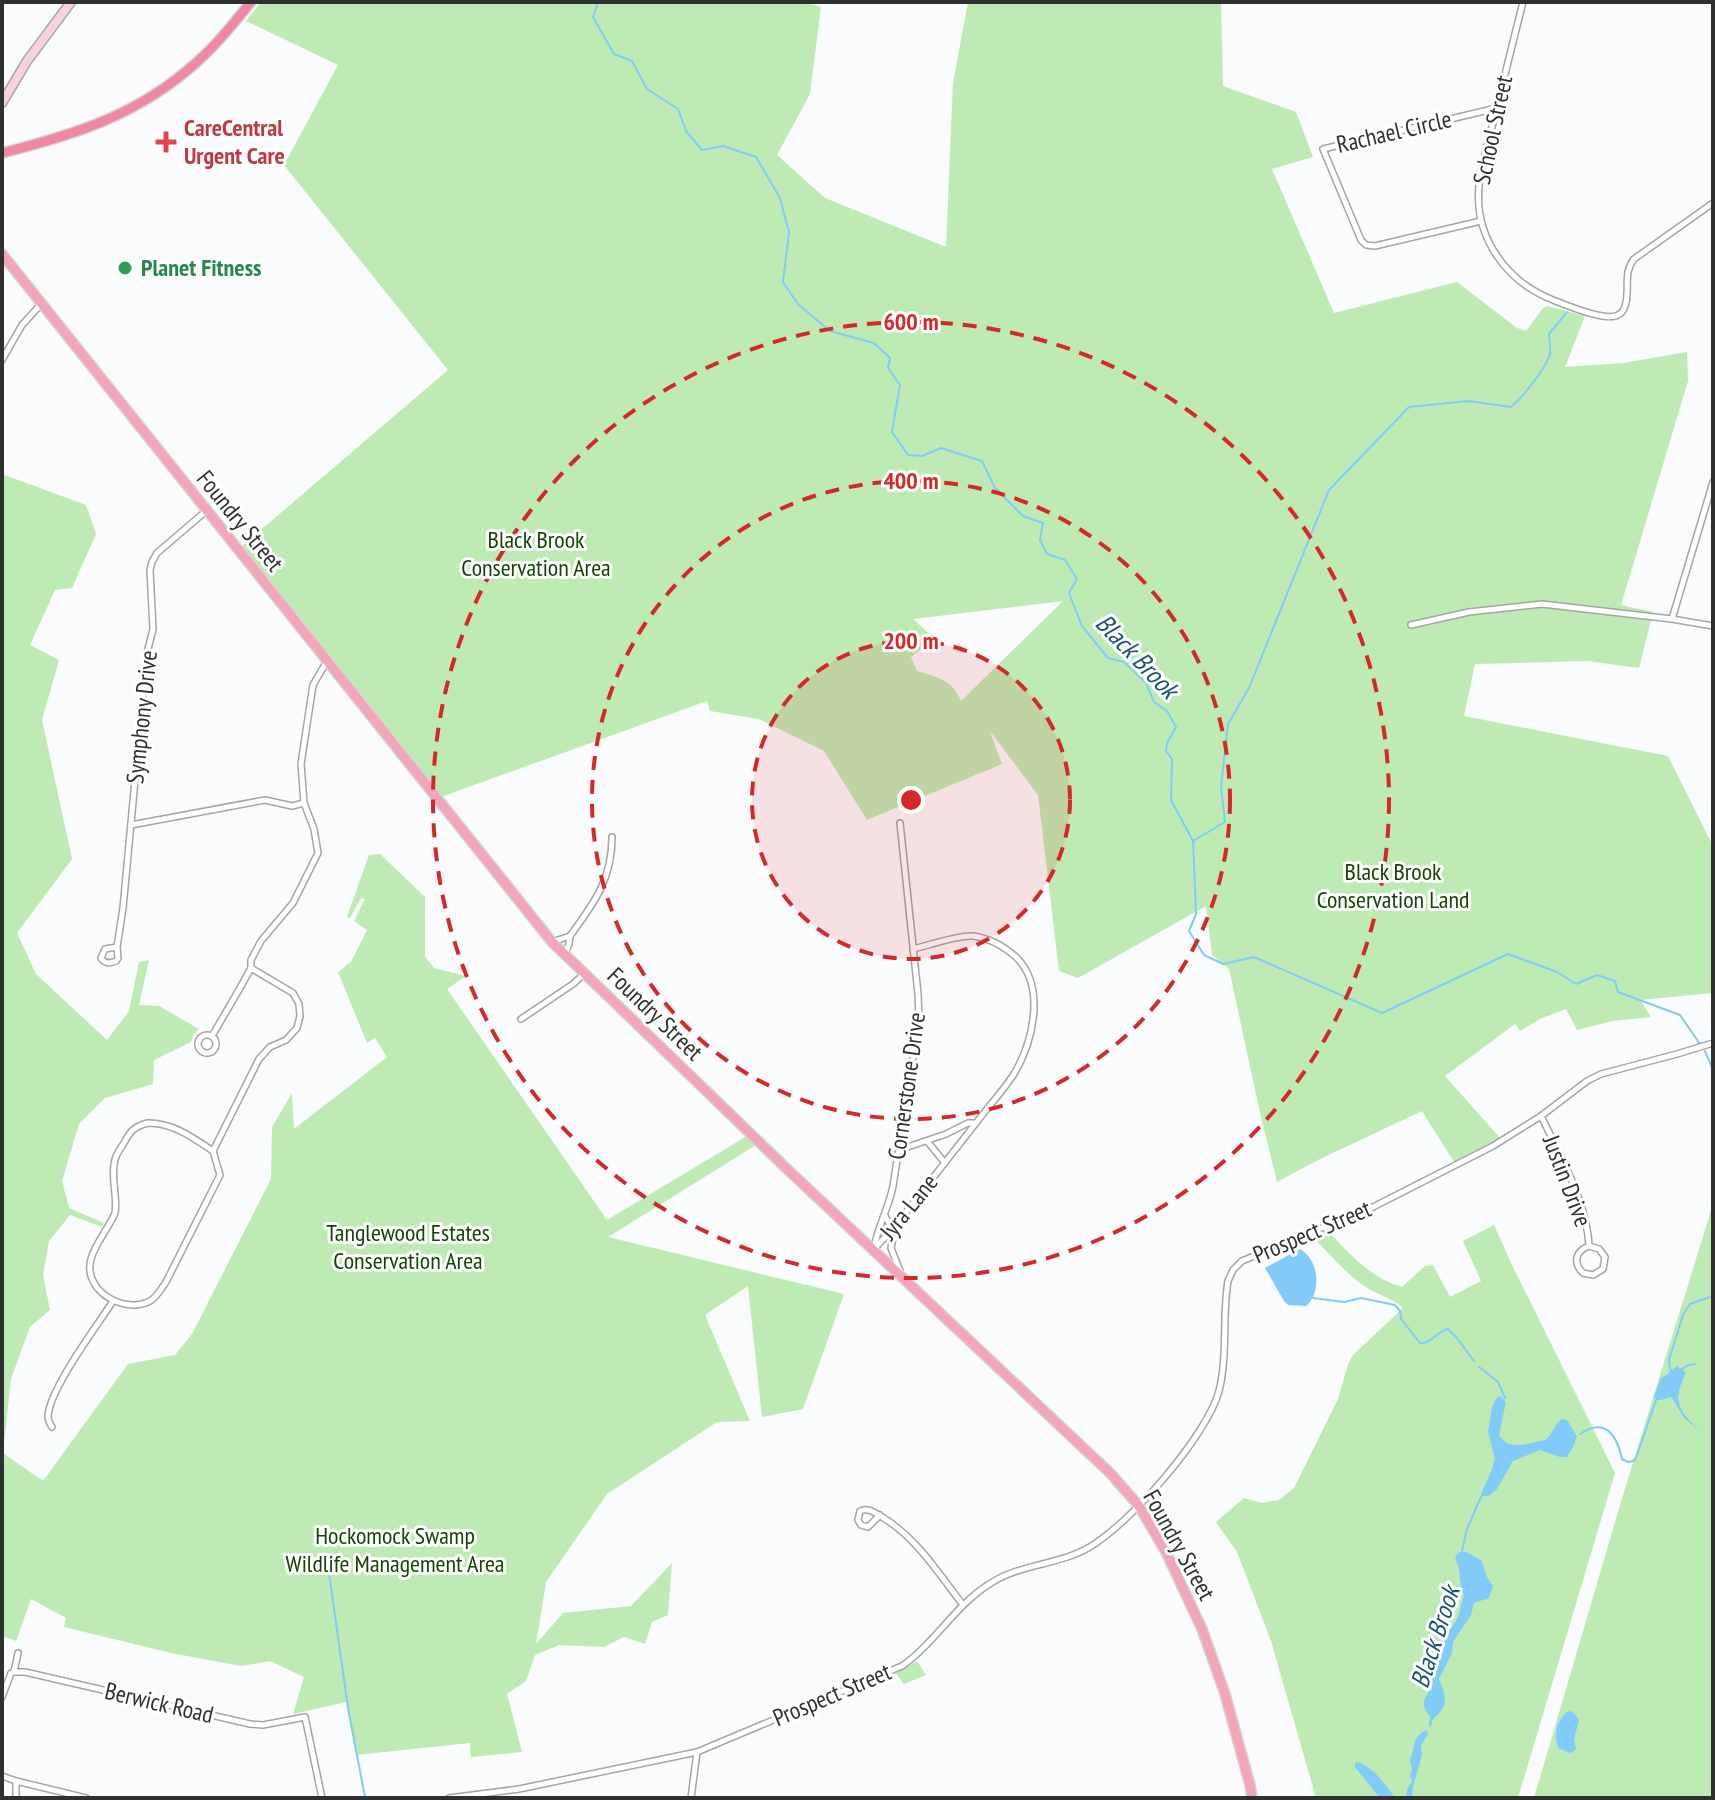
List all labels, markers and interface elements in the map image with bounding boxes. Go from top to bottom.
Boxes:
street label: School Street [1466,72,1519,187]
street label: Rachael Circle [1333,103,1454,160]
place label: CareCentral Urgent Care [184,112,285,171]
marker: CareCentral Urgent Care [155,131,177,153]
place label: Planet Fitness [141,252,261,283]
marker: Planet Fitness [116,259,134,277]
text: 600 m [883,306,939,337]
street label: Foundry Street [190,464,291,578]
text: 400 m [883,465,939,496]
park label: Black Brook Conservation Area [461,524,611,583]
water label: Black Brook [1089,606,1188,707]
text: 200 m [883,625,939,656]
street label: Symphony Drive [119,649,164,785]
centre of rings [897,786,925,814]
park label: Black Brook Conservation Land [1317,856,1469,915]
street label: Foundry Street [601,960,710,1067]
street label: Cornerstone Drive [881,1010,932,1162]
street label: Justin Drive [1536,1130,1599,1231]
street label: Jyra Lane [872,1167,944,1247]
street label: Prospect Street [1248,1193,1376,1270]
park label: Tanglewood Estates Conservation Area [326,1217,490,1276]
street label: Foundry Street [1136,1484,1223,1606]
park label: Hockomock Swamp Wildlife Management Area [286,1520,504,1579]
water label: Black Brook [1403,1579,1467,1692]
street label: Prospect Street [768,1656,896,1733]
street label: Berwick Road [102,1675,216,1730]

